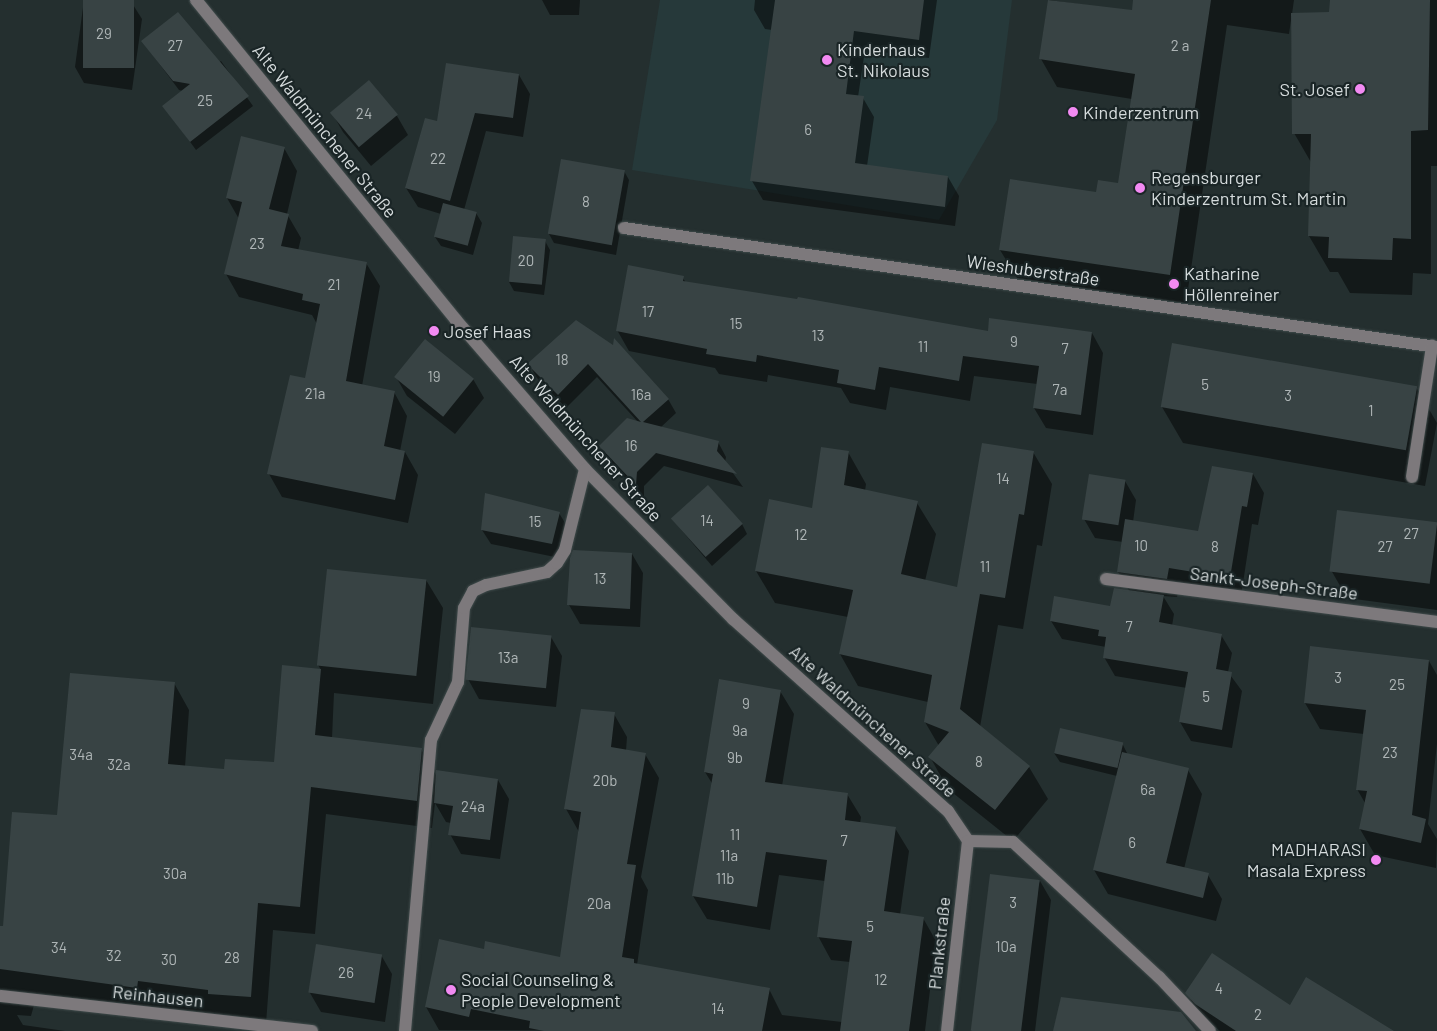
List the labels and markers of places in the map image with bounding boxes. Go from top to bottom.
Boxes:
place label: Kinderhaus St. Nikolaus [837,39,930,82]
marker: Kinderhaus St. Nikolaus [821,54,833,66]
place label: St. Josef [1280,78,1350,100]
marker: St. Josef [1354,83,1366,95]
place label: Kinderzentrum [1083,101,1199,123]
marker: Kinderzentrum [1067,106,1079,118]
place label: Regensburger Kinderzentrum St. Martin [1151,167,1346,210]
marker: Regensburger Kinderzentrum St. Martin [1133,181,1147,195]
place label: Katharine Höllenreiner [1184,263,1279,306]
marker: Katharine Höllenreiner [1168,278,1180,290]
place label: Josef Haas [444,320,531,342]
marker: Josef Haas [428,325,440,337]
place label: MADHARASI Masala Express [1247,839,1366,882]
marker: MADHARASI Masala Express [1370,854,1382,866]
place label: Social Counseling & People Development [461,969,621,1012]
marker: Social Counseling & People Development [445,984,457,996]

